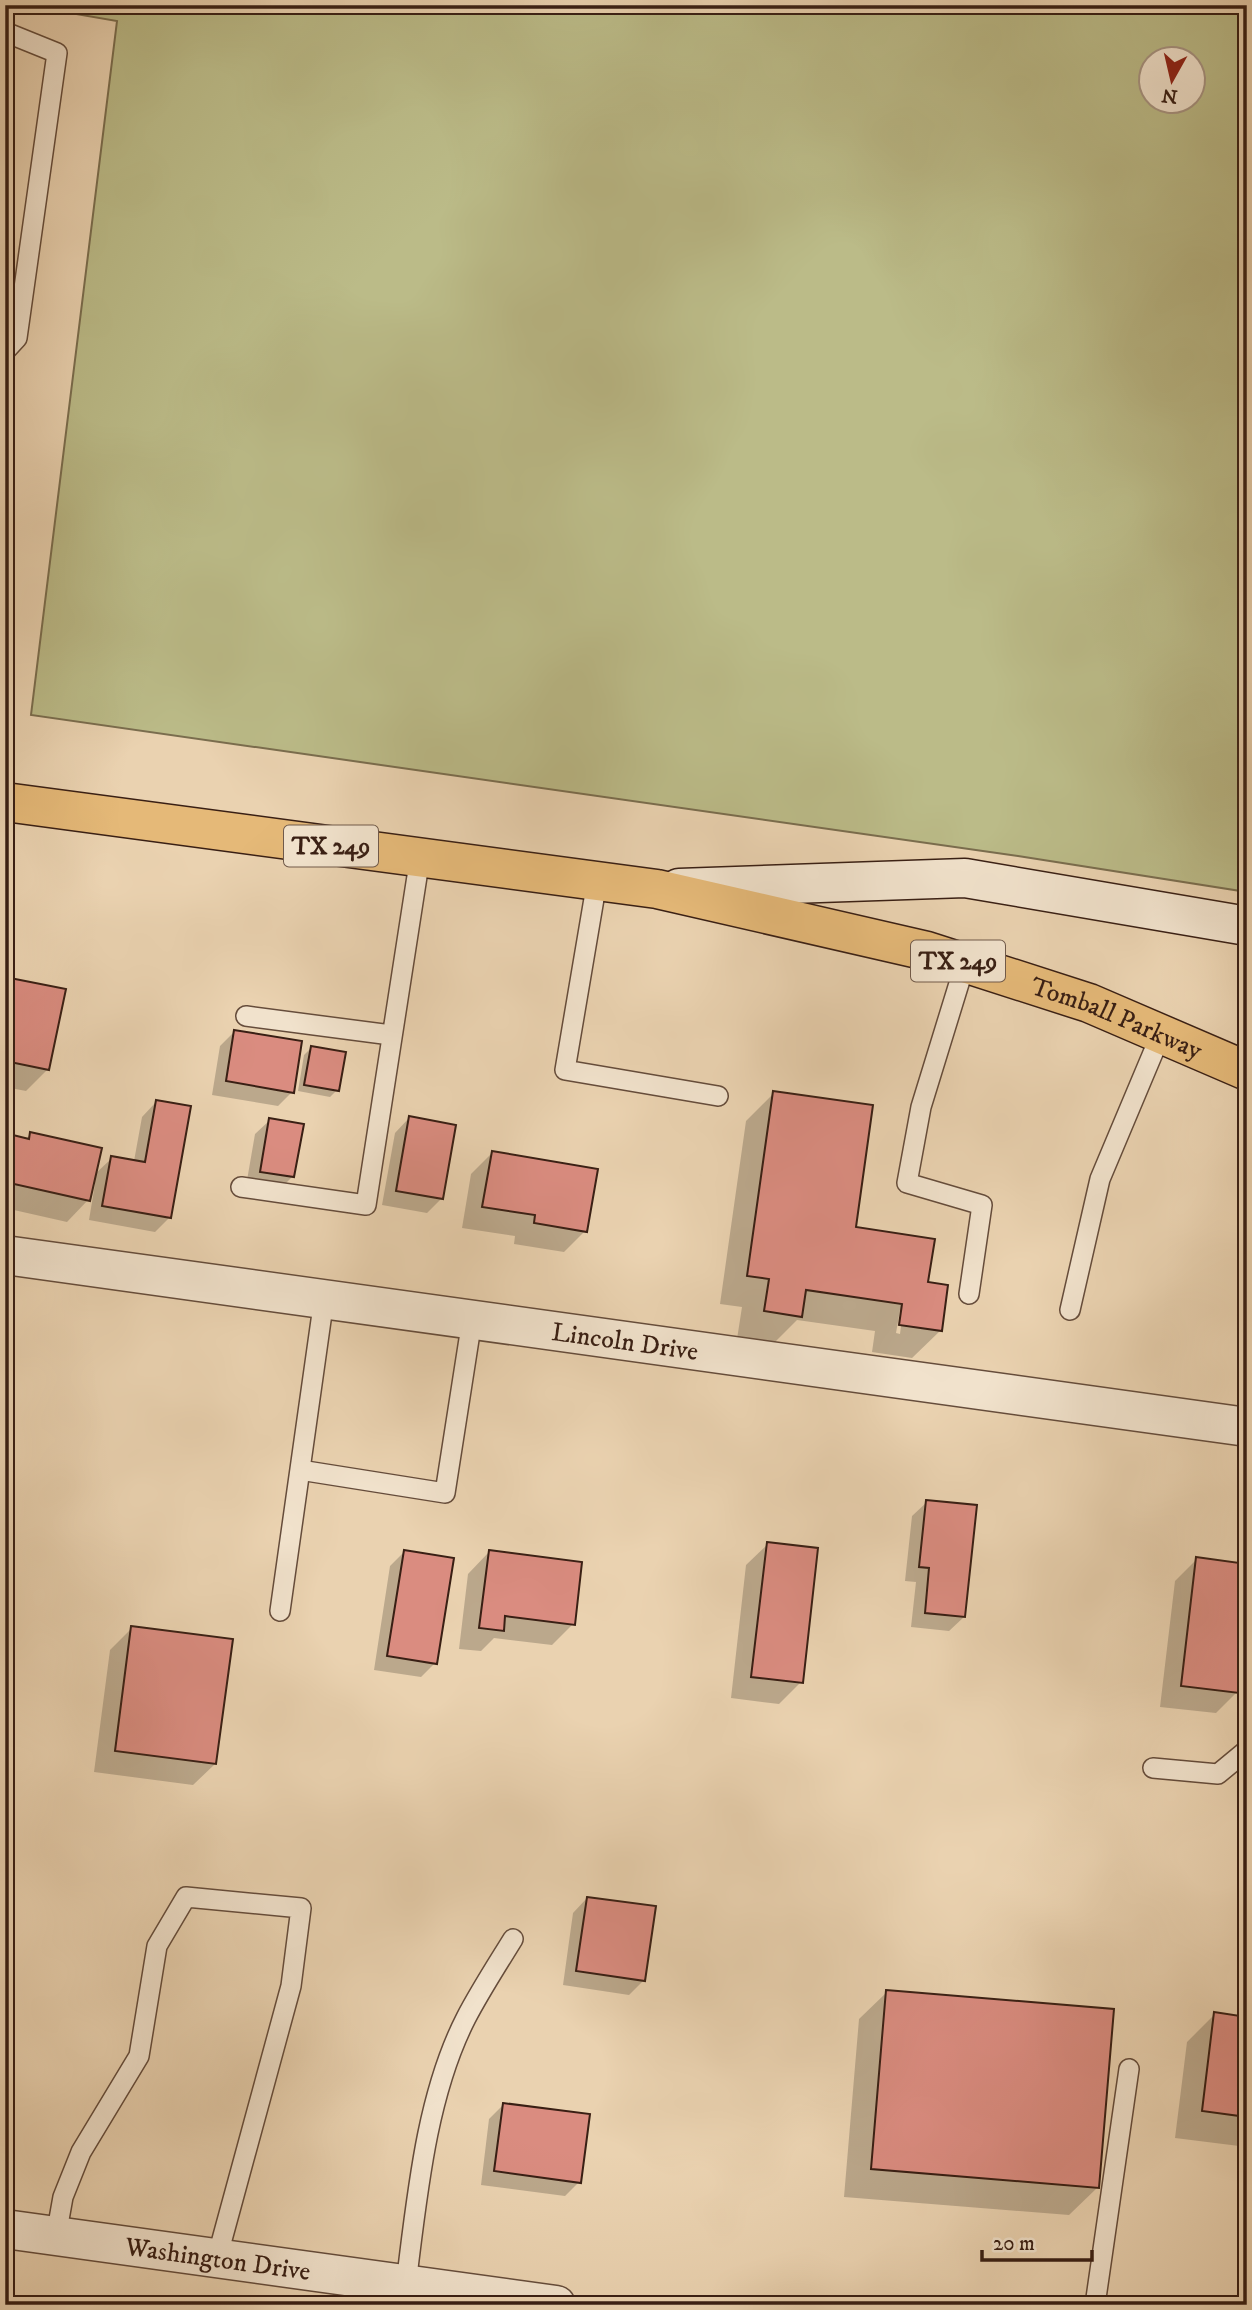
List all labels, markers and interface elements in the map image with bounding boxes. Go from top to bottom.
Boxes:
north arrow [1136,46,1206,116]
text: N [1160,83,1179,108]
road number: TX 249 [284,826,378,866]
road number: TX 249 [911,940,1005,981]
street label: Tomball Parkway [1026,970,1208,1068]
street label: Lincoln Drive [550,1316,700,1369]
scale bar [982,2219,1093,2263]
street label: Washington Drive [122,2231,313,2289]
text: 20 m [993,2231,1035,2257]

